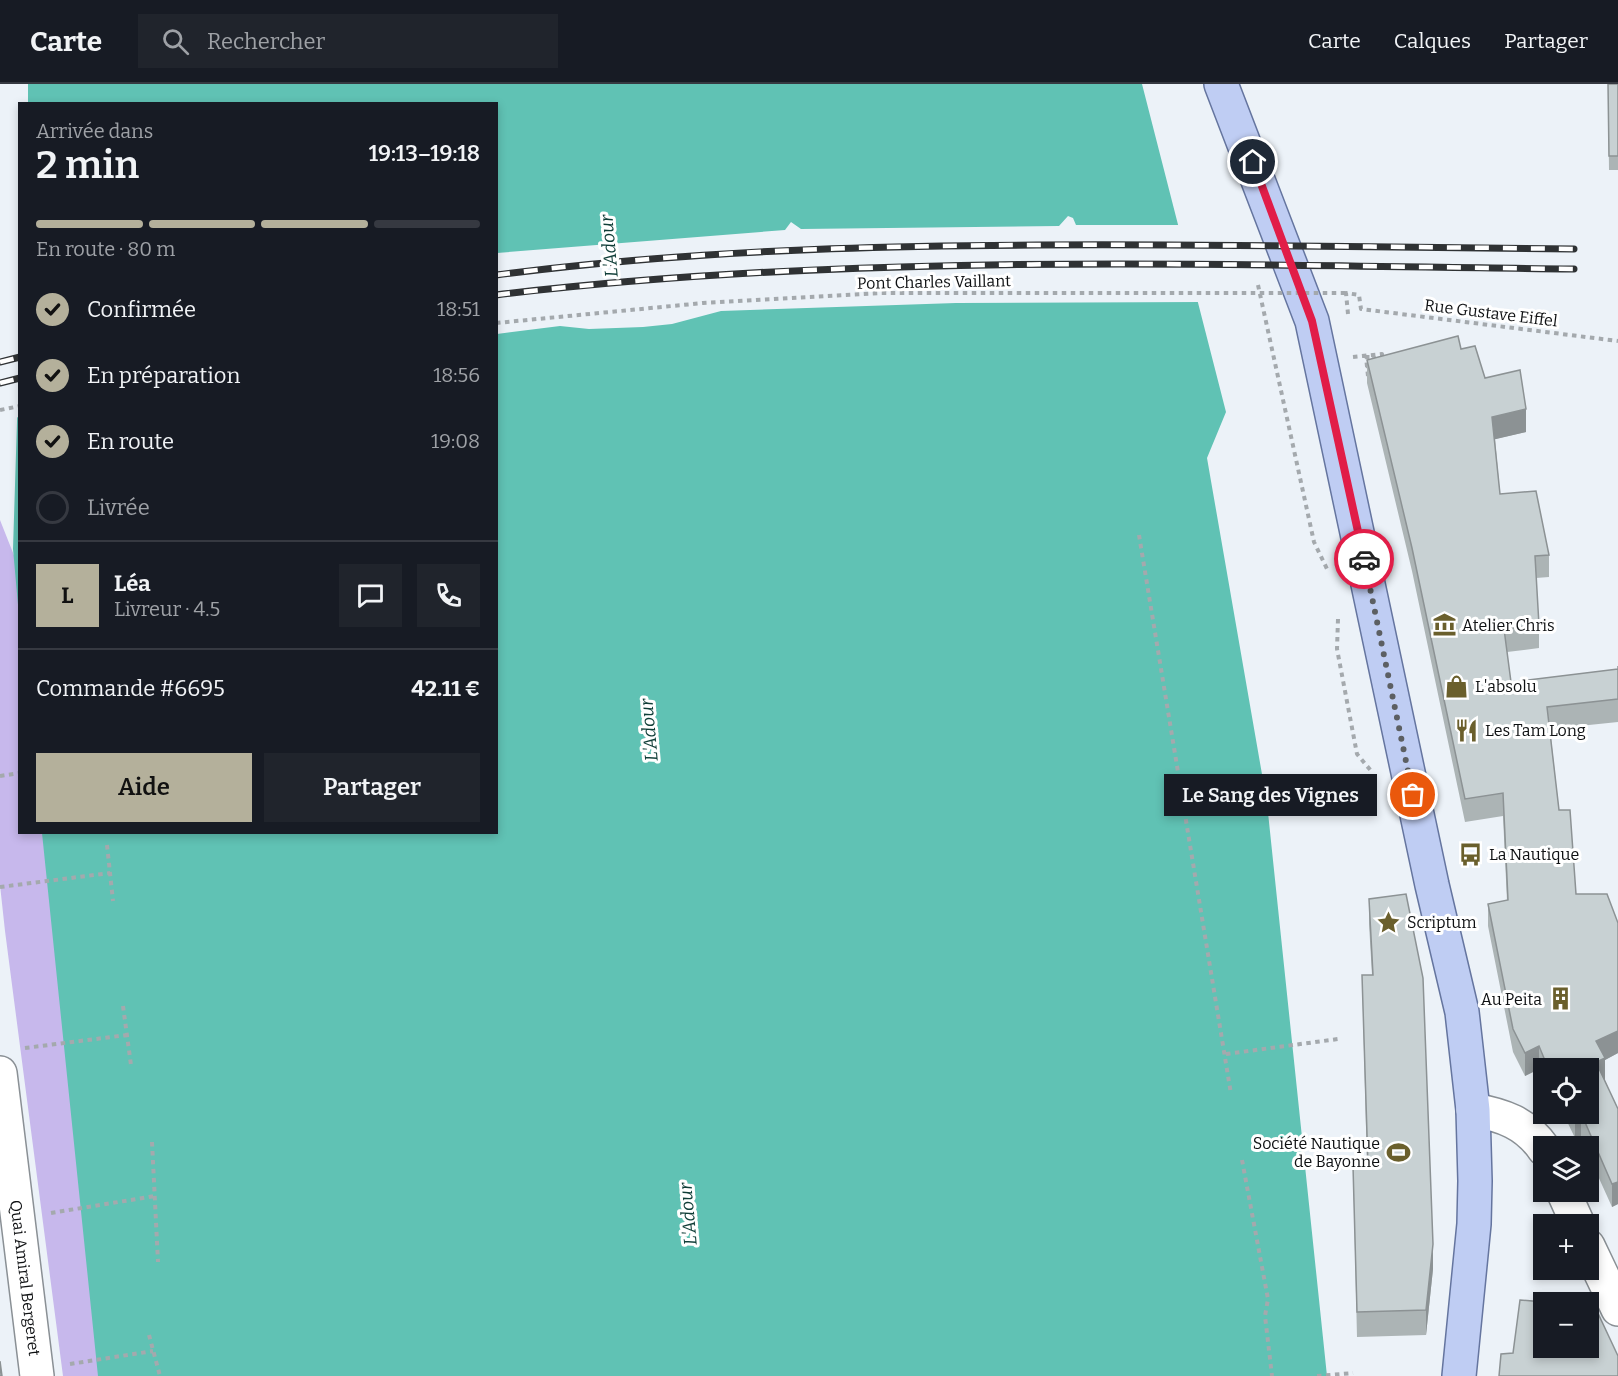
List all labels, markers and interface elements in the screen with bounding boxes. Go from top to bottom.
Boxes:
search box [138,14,558,68]
text: Carte [30,25,102,58]
icon: search [159,25,192,58]
text: Rechercher [207,28,325,55]
text: Carte [1308,28,1361,54]
text: Calques [1394,28,1471,54]
text: Partager [1504,28,1588,54]
text: Arrivée dans [36,119,153,143]
pin [1227,136,1278,187]
text: 19:13–19:18 [369,140,480,167]
text: 2 min [36,142,139,188]
icon: home [1236,145,1269,178]
water label: L'Adour [595,213,623,278]
text: En route · 80 m [36,237,175,261]
street label: Pont Charles Vaillant [857,271,1011,293]
icon: check [36,293,69,326]
street label: Rue Gustave Eiffel [1423,295,1559,331]
text: Confirmée [87,296,196,323]
text: 18:51 [437,297,480,321]
icon: check [36,359,69,392]
text: En préparation [87,362,240,389]
text: 18:56 [433,363,480,387]
icon: check [36,425,69,458]
text: En route [87,428,174,455]
text: 19:08 [431,429,480,453]
text: Livrée [87,494,150,521]
courier [1334,529,1394,589]
icon: car [1348,543,1381,576]
button: chat [339,564,402,627]
button: phone [417,564,480,627]
text: Léa [114,570,151,597]
text: L [61,582,74,609]
text: Livreur · 4.5 [114,597,220,621]
museum icon: Atelier Chris [1431,612,1457,638]
place label: Atelier Chris [1462,616,1555,635]
shop icon: L'absolu [1444,673,1470,699]
text: Commande #6695 [36,675,225,702]
text: 42.11 € [411,675,480,702]
place label: L'absolu [1475,677,1537,696]
water label: L'Adour [635,697,663,762]
restaurant icon: Les Tam Long [1454,717,1480,743]
place label: Les Tam Long [1485,721,1586,740]
button: Aide [36,753,252,822]
button: Partager [264,753,480,822]
pin [1387,769,1438,820]
callout: Le Sang des Vignes [1164,774,1377,816]
icon: bag [1396,778,1429,811]
text: Le Sang des Vignes [1182,783,1359,807]
bus stop icon: La Nautique [1458,841,1484,867]
place label: La Nautique [1489,845,1579,864]
place icon: Scriptum [1376,909,1402,935]
place label: Scriptum [1407,913,1477,932]
building icon: Au Peita [1547,986,1573,1012]
place label: Au Peita [1481,990,1542,1009]
map controls [1533,1058,1599,1358]
button: locate [1533,1058,1599,1124]
place label: Société Nautique de Bayonne [1253,1134,1380,1171]
button: layers [1533,1136,1599,1202]
sports icon: Société Nautique de Bayonne [1385,1139,1411,1165]
water label: L'Adour [674,1181,702,1246]
street label: Quai Amiral Bergeret [6,1199,44,1357]
button: + [1533,1214,1599,1280]
button: − [1533,1292,1599,1358]

